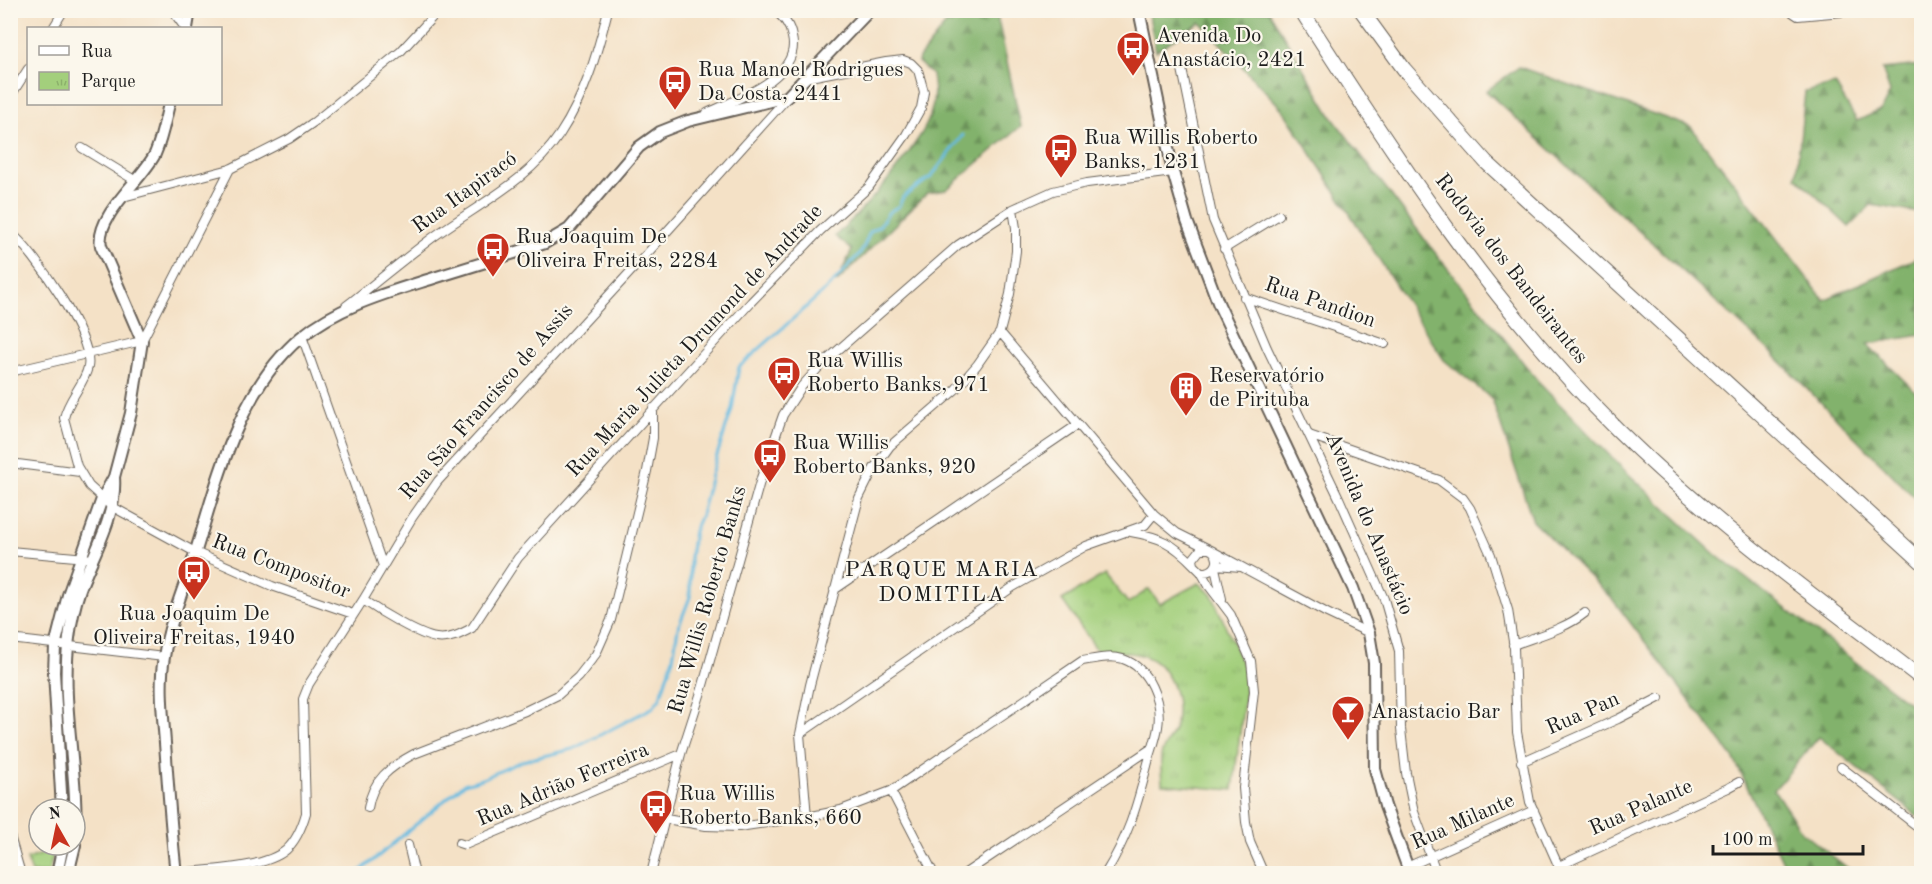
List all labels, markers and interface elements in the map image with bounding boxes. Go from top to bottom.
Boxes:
place label: Avenida Do Anastácio, 2421 [1156,26,1306,71]
legend [27,27,222,105]
bus stop icon: Avenida Do Anastácio, 2421 [1115,30,1151,77]
text: Rua [81,43,112,61]
place label: Rua Manoel Rodrigues Da Costa, 2441 [698,60,903,105]
bus stop icon: Rua Manoel Rodrigues Da Costa, 2441 [657,64,693,111]
text: Parque [81,73,136,91]
place label: Rua Willis Roberto Banks, 1231 [1084,128,1258,173]
bus stop icon: Rua Willis Roberto Banks, 1231 [1043,132,1079,179]
street label: Rua Itapiracó [409,148,521,238]
street label: Rodovia dos Bandeirantes [1431,170,1591,368]
street label: Rua Maria Julieta Drumond de Andrade [563,201,827,481]
place label: Rua Joaquim De Oliveira Freitas, 2284 [516,227,718,272]
bus stop icon: Rua Joaquim De Oliveira Freitas, 2284 [475,231,511,278]
street label: Rua Pandion [1262,274,1378,332]
street label: Rua São Francisco de Assis [397,300,577,504]
place label: Rua Willis Roberto Banks, 971 [807,351,990,396]
bus stop icon: Rua Willis Roberto Banks, 971 [766,355,802,402]
place label: Reservatório de Pirituba [1209,366,1324,411]
building icon: Reservatório de Pirituba [1168,370,1204,417]
street label: Avenida do Anastácio [1321,430,1417,618]
place label: Rua Willis Roberto Banks, 920 [793,433,976,478]
bus stop icon: Rua Willis Roberto Banks, 920 [752,437,788,484]
street label: Rua Willis Roberto Banks [665,484,751,716]
street label: Rua Compositor [209,531,353,603]
bus stop icon: Rua Joaquim De Oliveira Freitas, 1940 [176,554,212,601]
district label: PARQUE MARIA DOMITILA [845,559,1039,606]
place label: Rua Joaquim De Oliveira Freitas, 1940 [93,604,295,649]
street label: Rua Pan [1543,689,1623,739]
bar icon: Anastacio Bar [1330,694,1366,741]
place label: Anastacio Bar [1371,702,1501,723]
street label: Rua Adrião Ferreira [474,739,652,831]
street label: Rua Palante [1586,776,1696,840]
place label: Rua Willis Roberto Banks, 660 [679,784,862,829]
bus stop icon: Rua Willis Roberto Banks, 660 [638,788,674,835]
street label: Rua Milante [1408,790,1518,854]
north arrow [27,797,87,857]
text: N [48,805,63,823]
scale bar [1713,818,1863,856]
text: 100 m [1722,831,1773,849]

